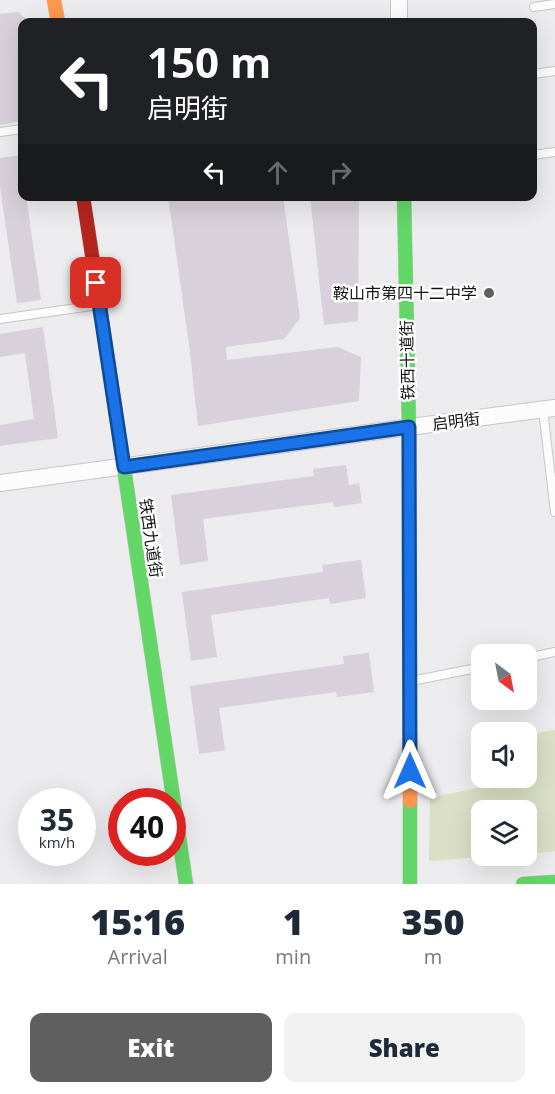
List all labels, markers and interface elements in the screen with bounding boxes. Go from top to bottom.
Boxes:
text: 150 m [147,33,271,90]
icon: left [48,42,126,120]
text: 启明街 [147,89,228,126]
icon: left [198,156,231,189]
icon: ahead [261,156,294,189]
icon: right [324,156,357,189]
pin [70,257,121,308]
icon: arrive [79,266,112,299]
place label: 鞍山市第四十二中学 [333,282,477,304]
marker: 鞍山市第四十二中学 [482,286,496,300]
street label: 铁西十道街 [395,320,419,400]
street label: 启明街 [431,407,481,435]
street label: 铁西九道街 [135,497,167,579]
north arrow [471,644,537,710]
map controls [471,644,537,866]
button: sound [471,722,537,788]
position arrow [378,739,442,803]
speed limit sign: 40 [108,788,186,866]
text: 35 [40,799,74,840]
button: layers [471,800,537,866]
text: km/h [39,832,75,852]
text: 15:16 [90,897,185,946]
text: 1 [283,897,304,946]
text: 350 [401,897,465,946]
text: Arrival [108,943,168,970]
text: min [275,943,311,970]
text: m [424,943,442,970]
button: Exit [30,1013,272,1082]
button: Share [284,1013,525,1082]

